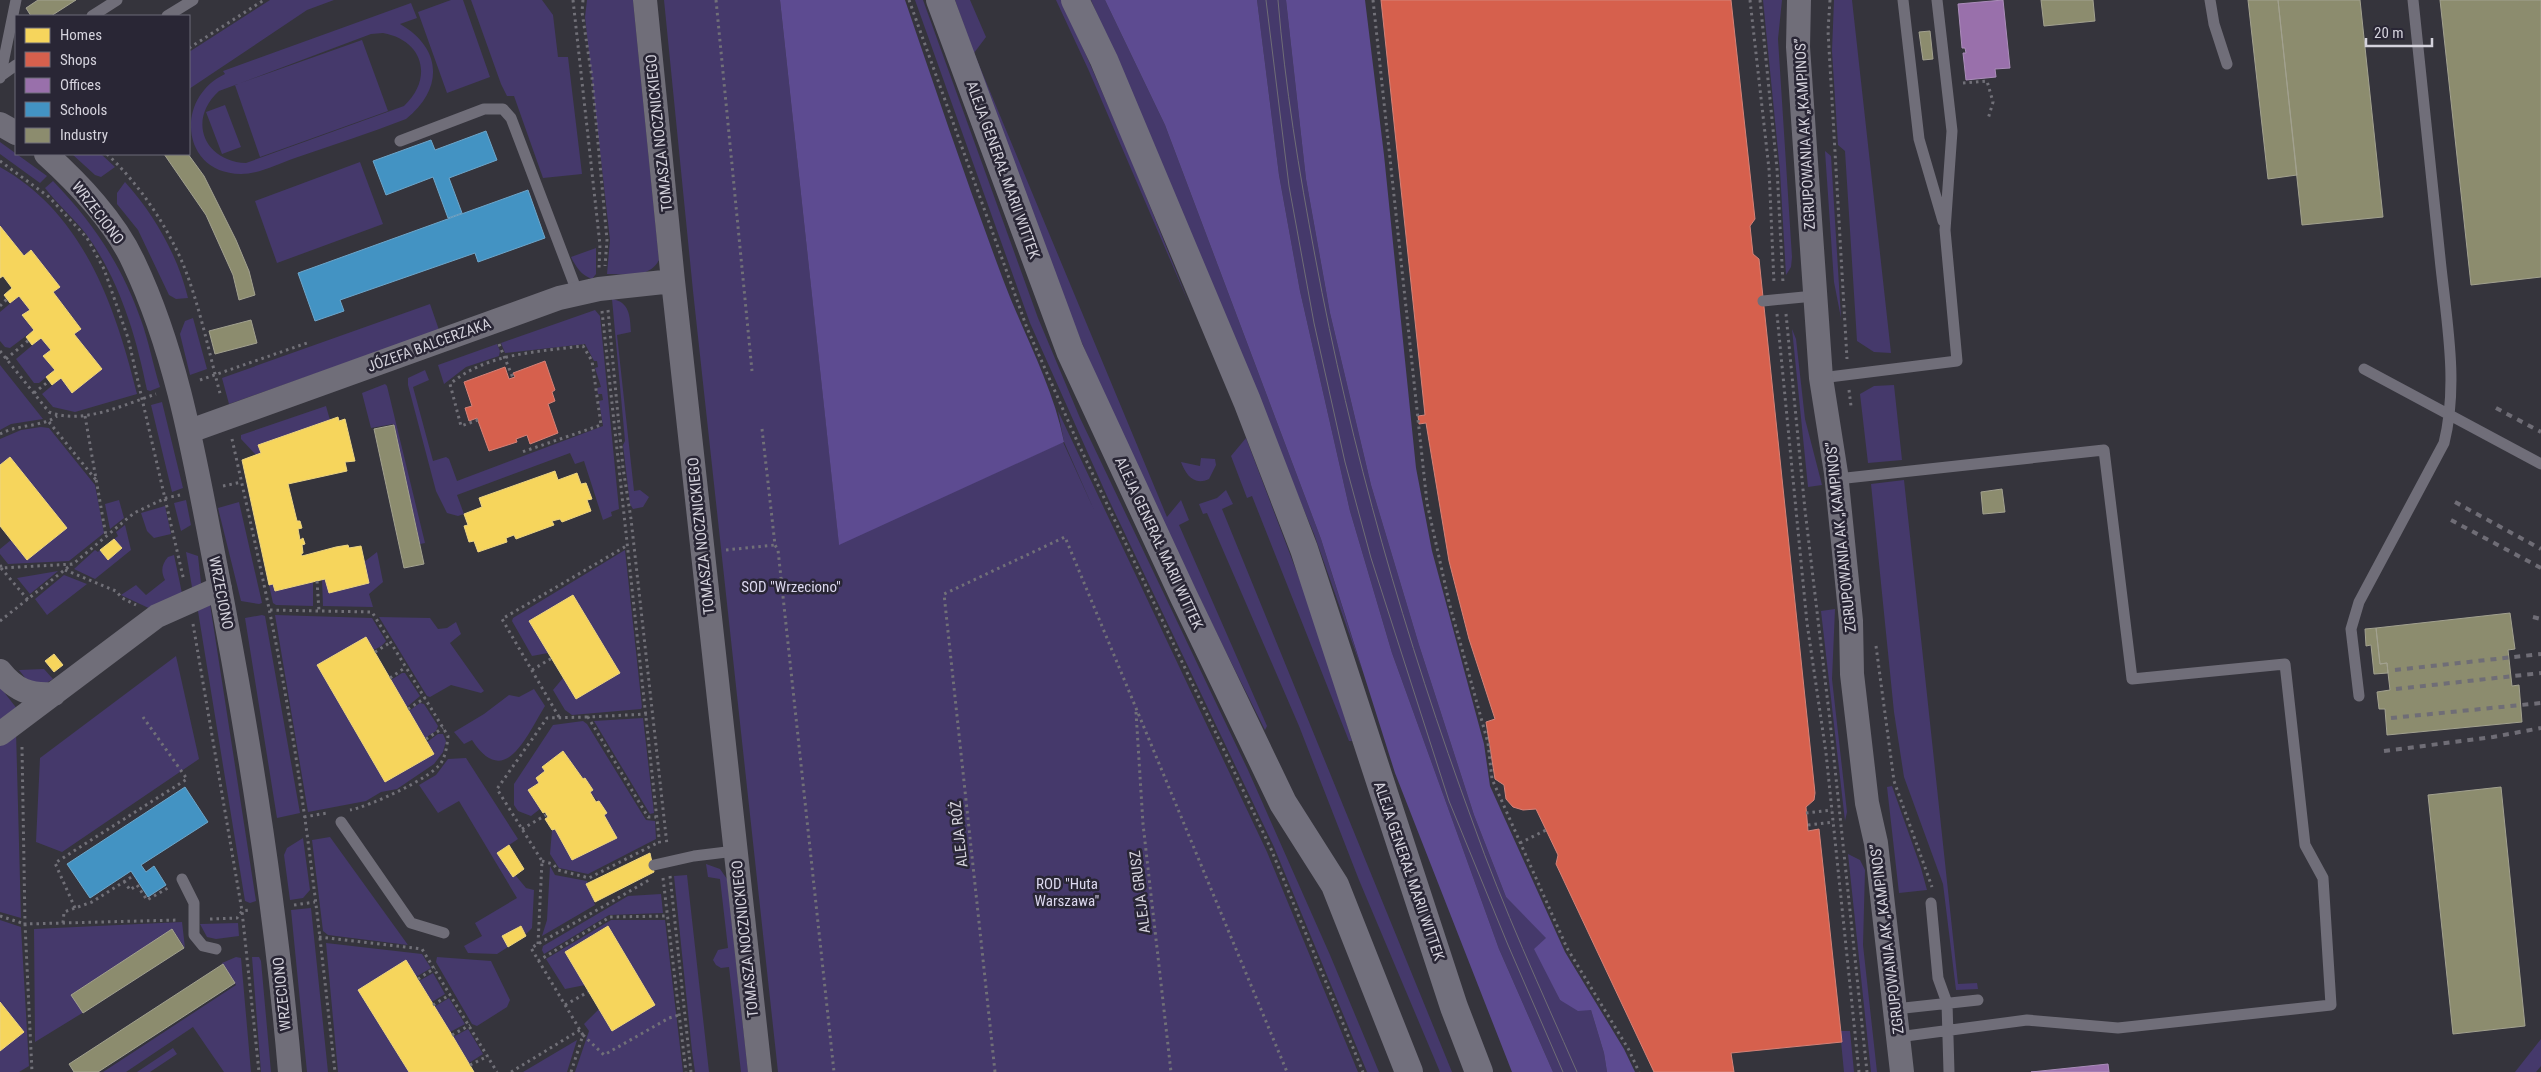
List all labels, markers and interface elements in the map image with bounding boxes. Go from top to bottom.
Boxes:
legend [15,15,190,155]
scale bar [2366,15,2432,47]
text: 20 m [2374,24,2404,42]
text: Homes [60,26,102,44]
street label: ZGRUPOWANIA AK „KAMPINOS” [1791,38,1819,230]
text: Shops [60,51,97,69]
street label: TOMASZA NOCZNICKIEGO [642,53,676,213]
text: Offices [60,76,101,94]
street label: ALEJA GENERAŁ MARII WITTEK [962,79,1044,262]
text: Schools [60,101,107,119]
text: Industry [60,126,108,144]
street label: WRZECIONO [68,178,128,248]
street label: JÓZEFA BALCERZAKA [365,314,494,376]
street label: ZGRUPOWANIA AK „KAMPINOS” [1822,441,1860,633]
street label: ALEJA GENERAŁ MARII WITTEK [1111,454,1207,633]
street label: TOMASZA NOCZNICKIEGO [684,456,718,616]
street label: WRZECIONO [205,555,237,631]
park label: SOD "Wrzeciono" [741,578,841,596]
street label: ALEJA GENERAŁ MARII WITTEK [1370,779,1448,964]
street label: ALEJA RÓŻ [947,800,971,868]
street label: ZGRUPOWANIA AK „KAMPINOS” [1866,843,1908,1035]
street label: ALEJA GRUSZ [1126,849,1154,934]
street label: TOMASZA NOCZNICKIEGO [728,859,762,1019]
park label: ROD "Huta Warszawa" [1035,875,1100,910]
street label: WRZECIONO [269,956,295,1032]

